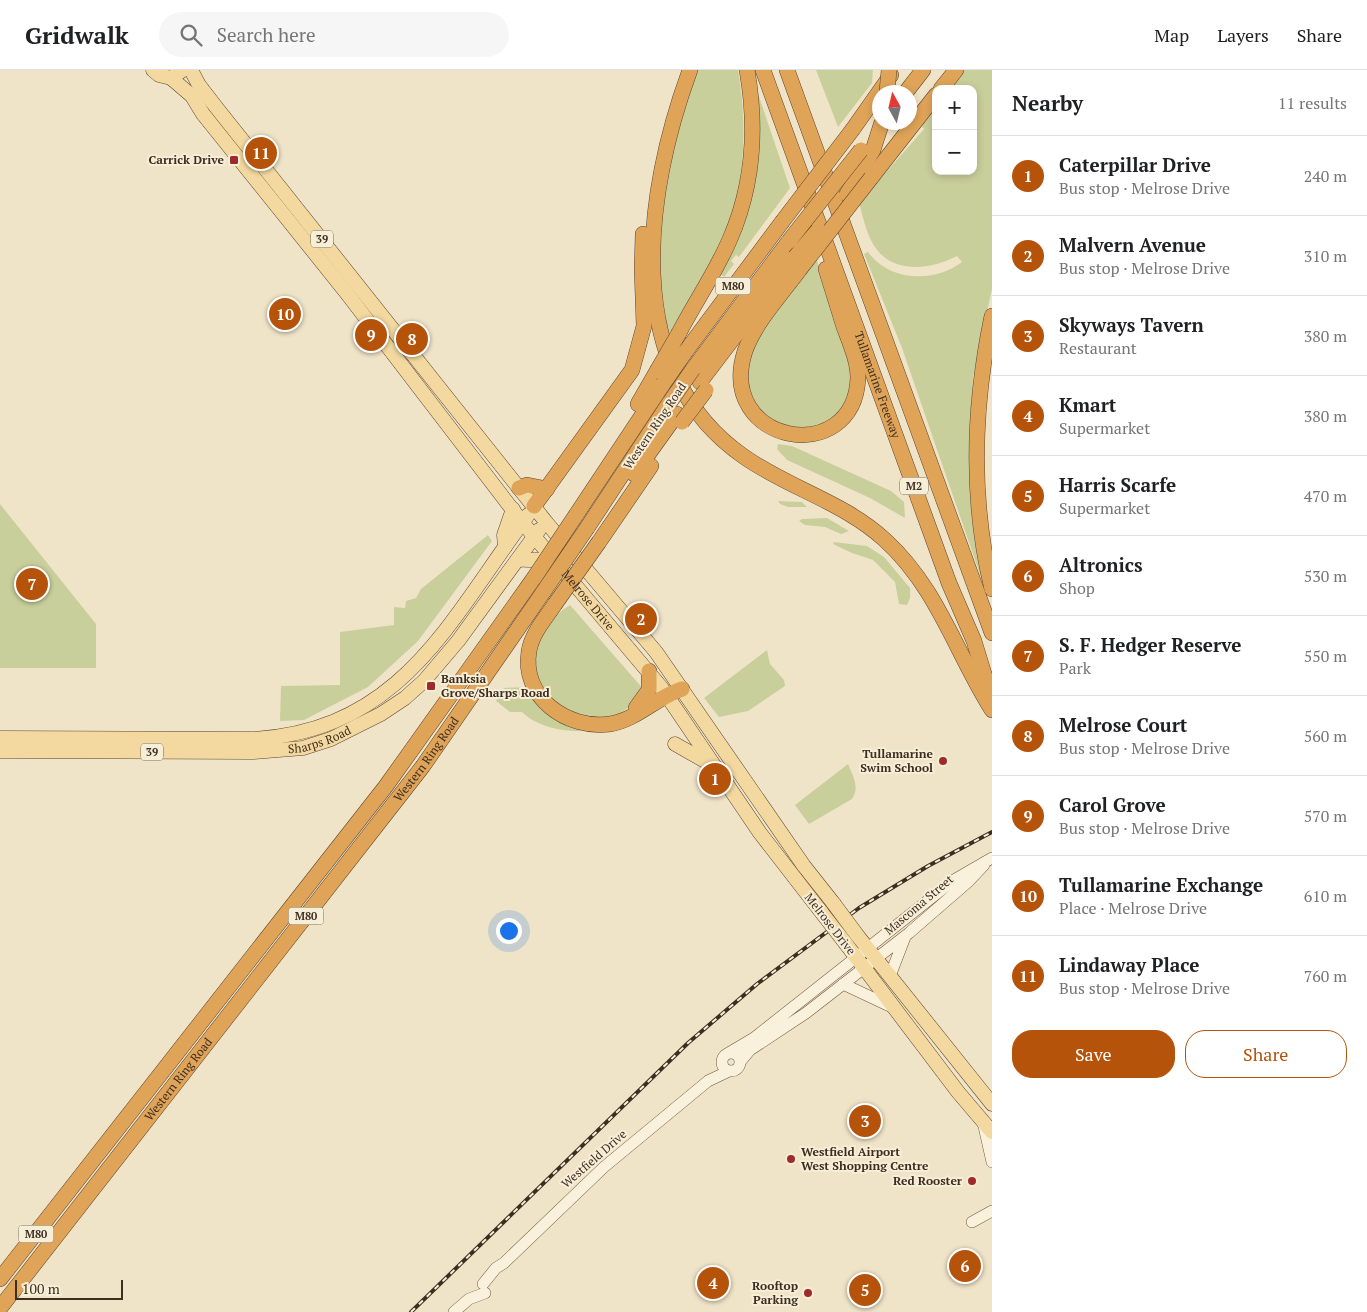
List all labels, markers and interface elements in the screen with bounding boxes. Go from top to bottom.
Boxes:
search box [159,12,509,57]
text: Gridwalk [25,19,129,51]
icon: search [177,21,205,49]
text: Search here [217,22,316,47]
text: Map [1154,23,1189,47]
text: Layers [1217,23,1269,47]
text: Share [1297,23,1342,47]
north arrow [872,85,917,130]
map controls [932,85,977,175]
button: + [932,85,977,130]
text: Nearby [1012,89,1083,117]
text: 11 results [1278,92,1347,114]
button: − [932,130,977,175]
pin: 11 [245,134,277,172]
place label: Carrick Drive [148,152,225,167]
text: Caterpillar Drive [1059,152,1211,177]
marker: Carrick Drive [228,154,240,166]
text: 1 [1023,165,1033,187]
text: 240 m [1304,165,1347,187]
text: Bus stop · Melrose Drive [1059,177,1230,199]
road number: 39 [311,230,333,248]
text: Malvern Avenue [1059,232,1206,257]
text: 2 [1023,245,1033,267]
text: 310 m [1304,245,1347,267]
text: Bus stop · Melrose Drive [1059,257,1230,279]
road number: M80 [716,278,750,295]
pin: 10 [269,295,301,333]
text: Skyways Tavern [1059,312,1204,337]
pin: 9 [355,316,387,354]
pin: 8 [396,320,428,358]
text: 3 [1023,325,1033,347]
text: 380 m [1304,325,1347,347]
street label: Tullamarine Freeway [851,329,904,441]
text: Restaurant [1059,337,1137,359]
street label: Western Ring Road [620,379,689,472]
text: Kmart [1059,392,1116,417]
text: 4 [1023,405,1033,427]
text: 380 m [1304,405,1347,427]
text: Supermarket [1059,417,1150,439]
text: Harris Scarfe [1059,472,1176,497]
road number: M2 [900,478,928,494]
text: 5 [1023,485,1033,507]
text: 470 m [1304,485,1347,507]
text: Supermarket [1059,497,1150,519]
text: Altronics [1059,552,1143,577]
pin: 7 [16,565,48,603]
text: 6 [1023,565,1033,587]
text: 530 m [1304,565,1347,587]
street label: Melrose Drive [559,567,618,633]
text: Shop [1059,577,1095,599]
pin: 2 [625,600,657,638]
text: S. F. Hedger Reserve [1059,632,1241,657]
text: 7 [1023,645,1033,667]
text: 550 m [1304,645,1347,667]
text: Park [1059,657,1091,679]
place label: Banksia Grove/Sharps Road [441,671,551,700]
marker: Banksia Grove/Sharps Road [425,680,437,692]
text: Melrose Court [1059,712,1187,737]
street label: Western Ring Road [390,713,462,804]
street label: Sharps Road [287,722,354,756]
text: 8 [1023,725,1033,747]
text: 560 m [1304,725,1347,747]
text: Bus stop · Melrose Drive [1059,737,1230,759]
road number: 39 [141,744,163,760]
place label: Tullamarine Swim School [860,746,934,775]
marker: Tullamarine Swim School [937,755,949,767]
pin: 1 [699,760,731,798]
text: Carol Grove [1059,792,1166,817]
text: 9 [1023,805,1033,827]
text: 570 m [1304,805,1347,827]
text: Bus stop · Melrose Drive [1059,817,1230,839]
street label: Mascoma Street [881,871,956,938]
text: Tullamarine Exchange [1059,872,1263,897]
text: 10 [1019,885,1037,907]
text: 610 m [1304,885,1347,907]
street label: Melrose Drive [802,890,859,957]
text: Place · Melrose Drive [1059,897,1207,919]
road number: M80 [288,908,324,924]
your location [496,918,522,944]
text: Lindaway Place [1059,952,1199,977]
text: 11 [1019,965,1037,987]
text: 760 m [1304,965,1347,987]
text: Bus stop · Melrose Drive [1059,977,1230,999]
button: Save [1012,1030,1175,1078]
button: Share [1185,1030,1347,1078]
street label: Western Ring Road [141,1034,215,1124]
pin: 3 [849,1102,881,1140]
street label: Westfield Drive [558,1126,629,1191]
place label: Westfield Airport West Shopping Centre [801,1144,929,1173]
marker: Westfield Airport West Shopping Centre [785,1153,797,1165]
place label: Red Rooster [893,1173,963,1188]
marker: Red Rooster [966,1175,978,1187]
road number: M80 [18,1226,54,1242]
pin: 6 [949,1247,981,1285]
pin: 4 [697,1264,729,1302]
pin: 5 [849,1271,881,1309]
scale bar [15,1277,122,1300]
place label: Rooftop Parking [752,1278,798,1307]
text: 100 m [22,1279,60,1298]
marker: Rooftop Parking [802,1287,814,1299]

